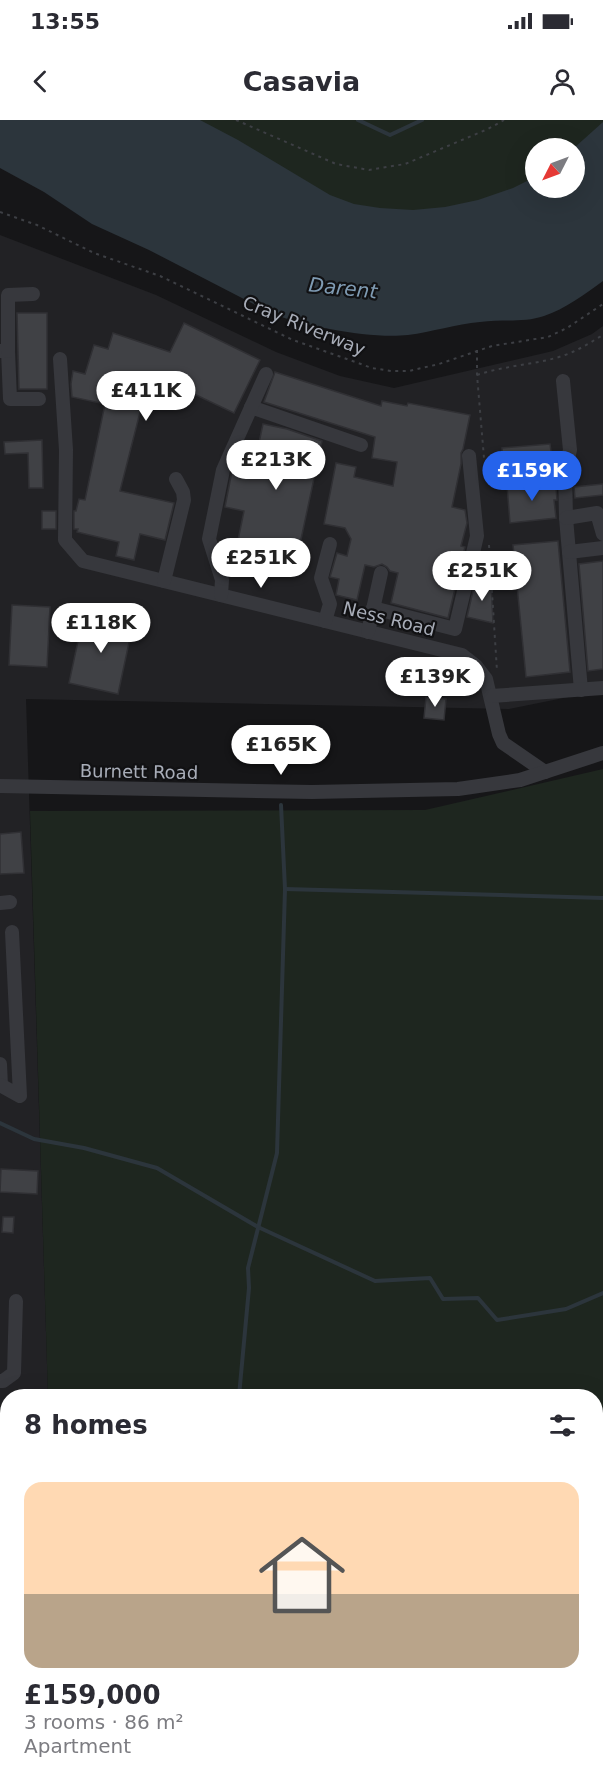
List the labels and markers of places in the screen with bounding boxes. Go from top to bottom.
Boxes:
pin: £411K [104,371,188,422]
pin: £213K [234,440,318,491]
pin: £159K [490,451,574,502]
pin: £251K [219,538,303,589]
pin: £251K [440,551,524,602]
pin: £118K [59,603,143,654]
pin: £139K [393,657,477,708]
pin: £165K [239,725,323,776]

